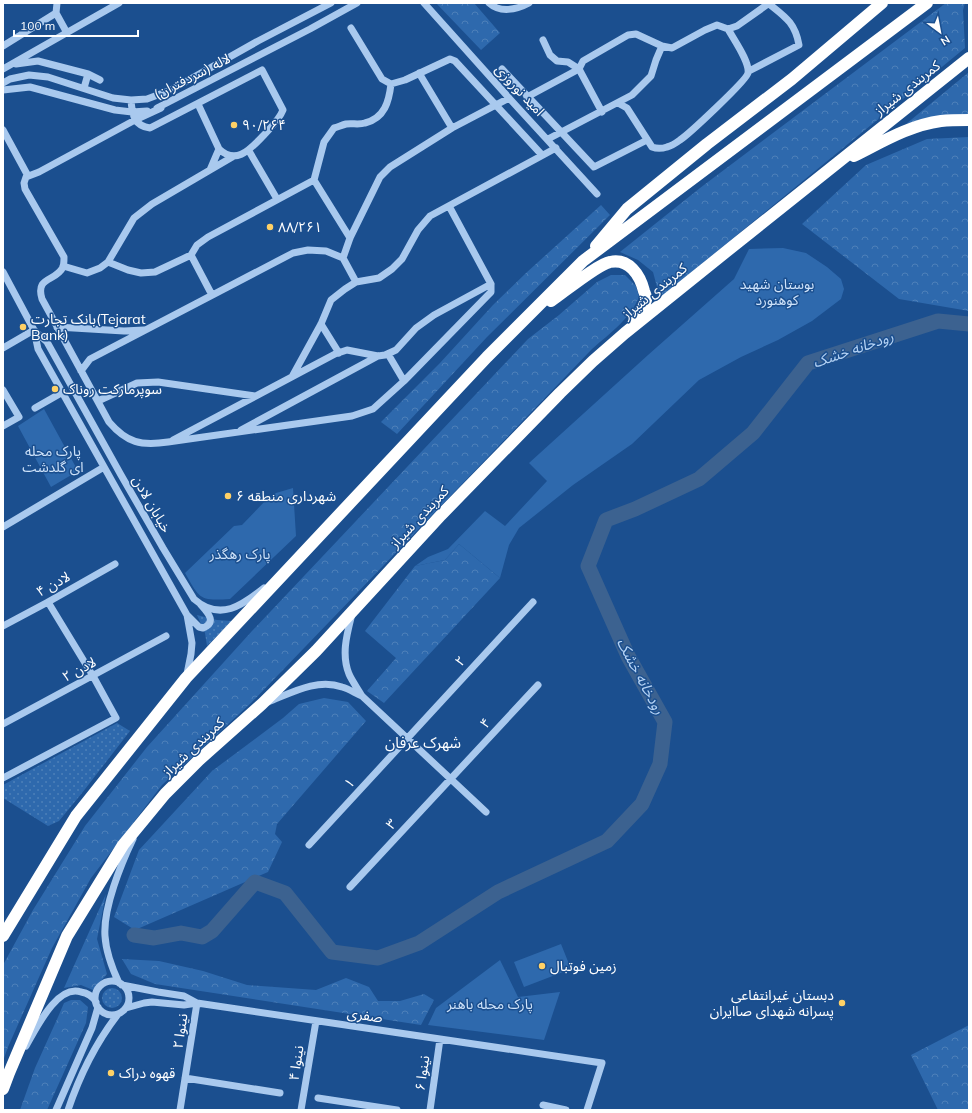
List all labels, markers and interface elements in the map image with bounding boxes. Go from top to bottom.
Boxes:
scale bar [14,12,138,38]
north arrow [920,12,960,52]
text: 100 m [20,18,55,33]
text: N [938,32,953,49]
street label: لاله (سردفتران) [151,49,233,103]
street label: کمربندی شیراز [869,56,944,120]
street label: امید نوروزی [491,60,549,120]
place label: ۹۰/۲۶۴ [242,116,286,134]
marker: ۹۰/۲۶۴ [229,120,239,130]
place label: ۸۸/۲۶۱ [278,218,322,236]
marker: ۸۸/۲۶۱ [265,222,275,232]
street label: کمربندی شیراز [617,259,691,324]
park label: بوستان شهید کوهنورد [740,275,815,309]
place label: بانک تجارت(Tejarat Bank) [31,310,146,344]
marker: بانک تجارت(Tejarat Bank) [18,322,28,332]
water label: رودخانه خشک [810,326,896,372]
place label: سوپرمارکت روناک [63,380,162,399]
marker: سوپرمارکت روناک [50,384,60,394]
park label: پارک محله ای گلدشت [22,442,84,476]
street label: خیابان لادن [128,472,176,536]
street label: کمربندی شیراز [385,482,453,553]
place label: شهرداری منطقه ۶ [236,487,336,505]
marker: شهرداری منطقه ۶ [223,491,233,501]
park label: پارک رهگذر [208,545,271,564]
street label: ۴ لادن [33,567,73,601]
water label: رودخانه خشک [613,634,669,718]
street label: ۲ [451,652,469,670]
street label: ۲ لادن [59,653,99,685]
street label: کمربندی شیراز [157,713,228,781]
street label: ۴ [476,714,494,732]
district label: شهرک عرفان [385,733,461,752]
street label: ۱ [340,774,358,792]
street label: ۳ [382,815,400,833]
place label: زمین فوتبال [550,957,617,975]
marker: زمین فوتبال [537,961,547,971]
place label: دبستان غیرانتفاعی پسرانه شهدای صاایران [710,986,834,1021]
park label: پارک محله باهنر [446,995,533,1014]
marker: دبستان غیرانتفاعی پسرانه شهدای صاایران [837,998,847,1008]
street label: صفری [346,1004,384,1026]
street label: ۲ نینوا [168,1012,192,1050]
street label: ۴ نینوا [284,1044,308,1082]
street label: ۶ نینوا [411,1054,433,1092]
place label: قهوه دراک [119,1064,175,1082]
marker: قهوه دراک [106,1068,116,1078]

